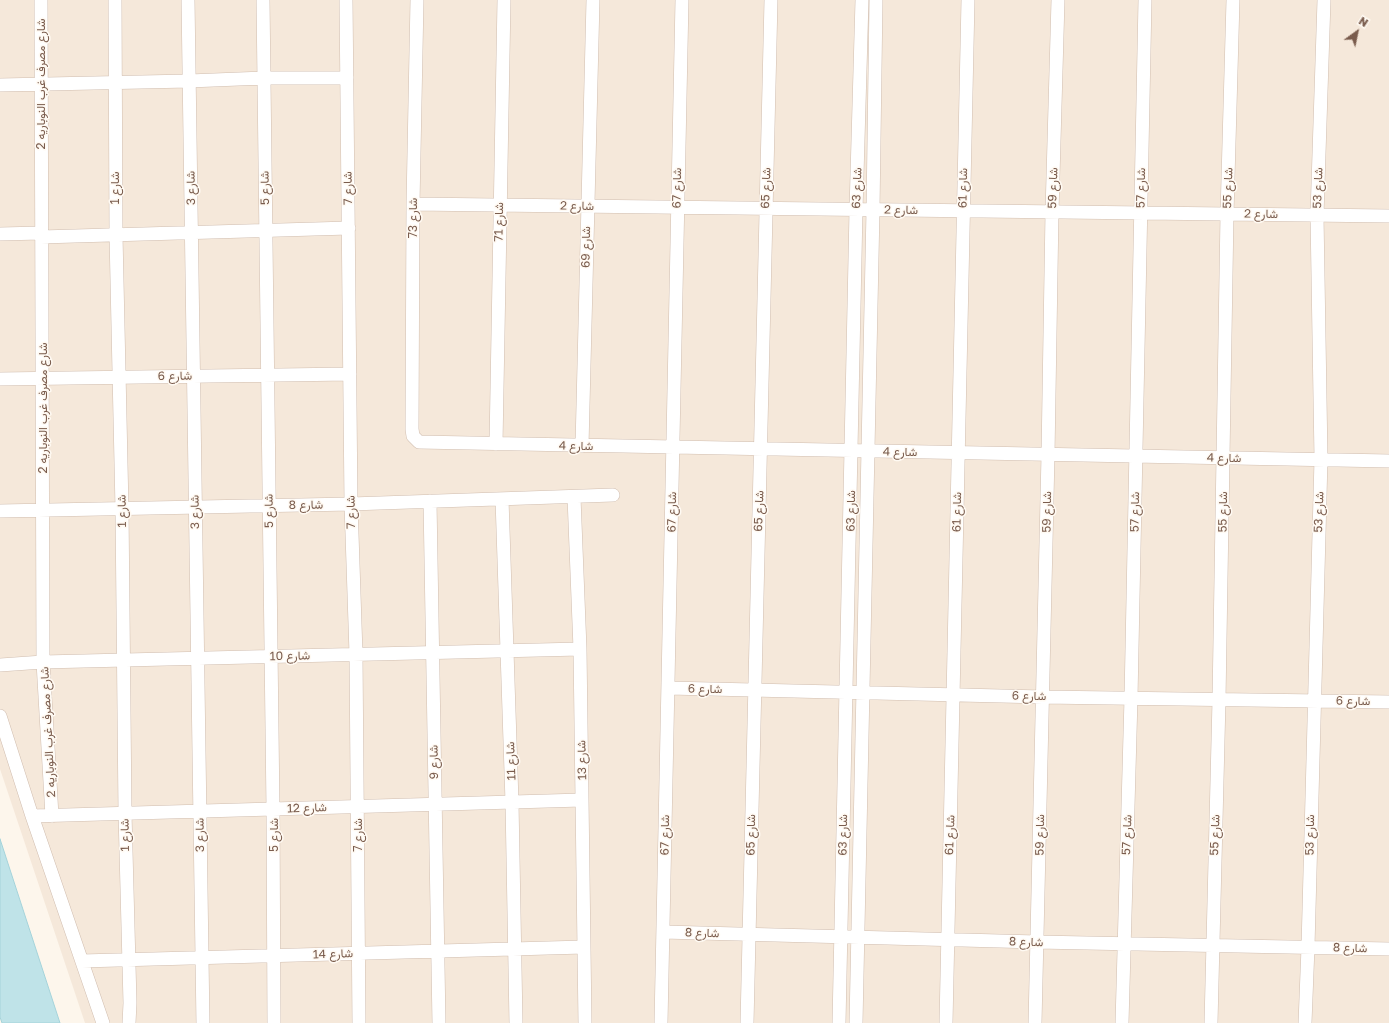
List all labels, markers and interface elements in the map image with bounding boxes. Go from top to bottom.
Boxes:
north arrow [1337,12,1377,52]
text: N [1357,14,1371,29]
street label: شارع مصرف غرب النوباريه 2 [34,19,48,149]
street label: شارع 65 [758,167,774,209]
street label: شارع 63 [849,167,865,209]
street label: شارع 59 [1045,167,1061,209]
street label: شارع 55 [1220,167,1236,209]
street label: شارع 53 [1310,167,1326,209]
street label: شارع 67 [669,168,685,208]
street label: شارع 61 [955,168,971,208]
street label: شارع 57 [1133,168,1149,208]
street label: شارع 3 [184,171,198,205]
street label: شارع 5 [258,171,272,205]
street label: شارع 7 [341,171,355,205]
street label: شارع 1 [108,172,122,204]
street label: شارع 73 [406,198,420,238]
street label: شارع 2 [560,199,594,213]
street label: شارع 71 [491,202,507,242]
street label: شارع 2 [884,203,918,217]
street label: شارع 2 [1244,207,1278,221]
street label: شارع 69 [578,226,594,268]
street label: شارع مصرف غرب النوباريه 2 [36,343,50,473]
street label: شارع 6 [158,369,192,383]
street label: شارع 4 [559,439,593,453]
street label: شارع 4 [883,445,917,459]
street label: شارع 4 [1207,451,1241,465]
street label: شارع 65 [751,490,767,532]
street label: شارع 63 [843,490,859,532]
street label: شارع 59 [1039,491,1055,533]
street label: شارع 55 [1215,491,1231,533]
street label: شارع 53 [1311,491,1327,533]
street label: شارع 67 [664,492,680,532]
street label: شارع 61 [949,492,965,532]
street label: شارع 57 [1127,492,1143,532]
street label: شارع 1 [115,494,129,528]
street label: شارع 5 [262,494,276,528]
street label: شارع 3 [188,495,202,529]
street label: شارع 7 [344,495,358,529]
street label: شارع 8 [289,498,323,512]
street label: شارع 10 [270,648,310,664]
street label: شارع مصرف غرب النوباريه 2 [37,666,59,798]
street label: شارع 6 [688,682,722,696]
street label: شارع 6 [1012,689,1046,703]
street label: شارع 6 [1336,694,1370,708]
street label: شارع 13 [574,740,590,780]
street label: شارع 11 [503,741,519,781]
street label: شارع 9 [427,745,441,779]
street label: شارع 12 [287,800,327,816]
street label: شارع 65 [743,814,759,856]
street label: شارع 63 [835,814,851,856]
street label: شارع 59 [1032,814,1048,856]
street label: شارع 55 [1207,814,1223,856]
street label: شارع 53 [1302,814,1318,856]
street label: شارع 67 [657,815,673,855]
street label: شارع 61 [942,815,958,855]
street label: شارع 57 [1119,815,1135,855]
street label: شارع 1 [118,818,132,852]
street label: شارع 3 [193,818,207,852]
street label: شارع 5 [267,818,281,852]
street label: شارع 7 [351,818,365,852]
street label: شارع 8 [685,925,719,941]
street label: شارع 8 [1009,934,1043,950]
street label: شارع 8 [1333,940,1367,956]
street label: شارع 14 [313,946,353,962]

